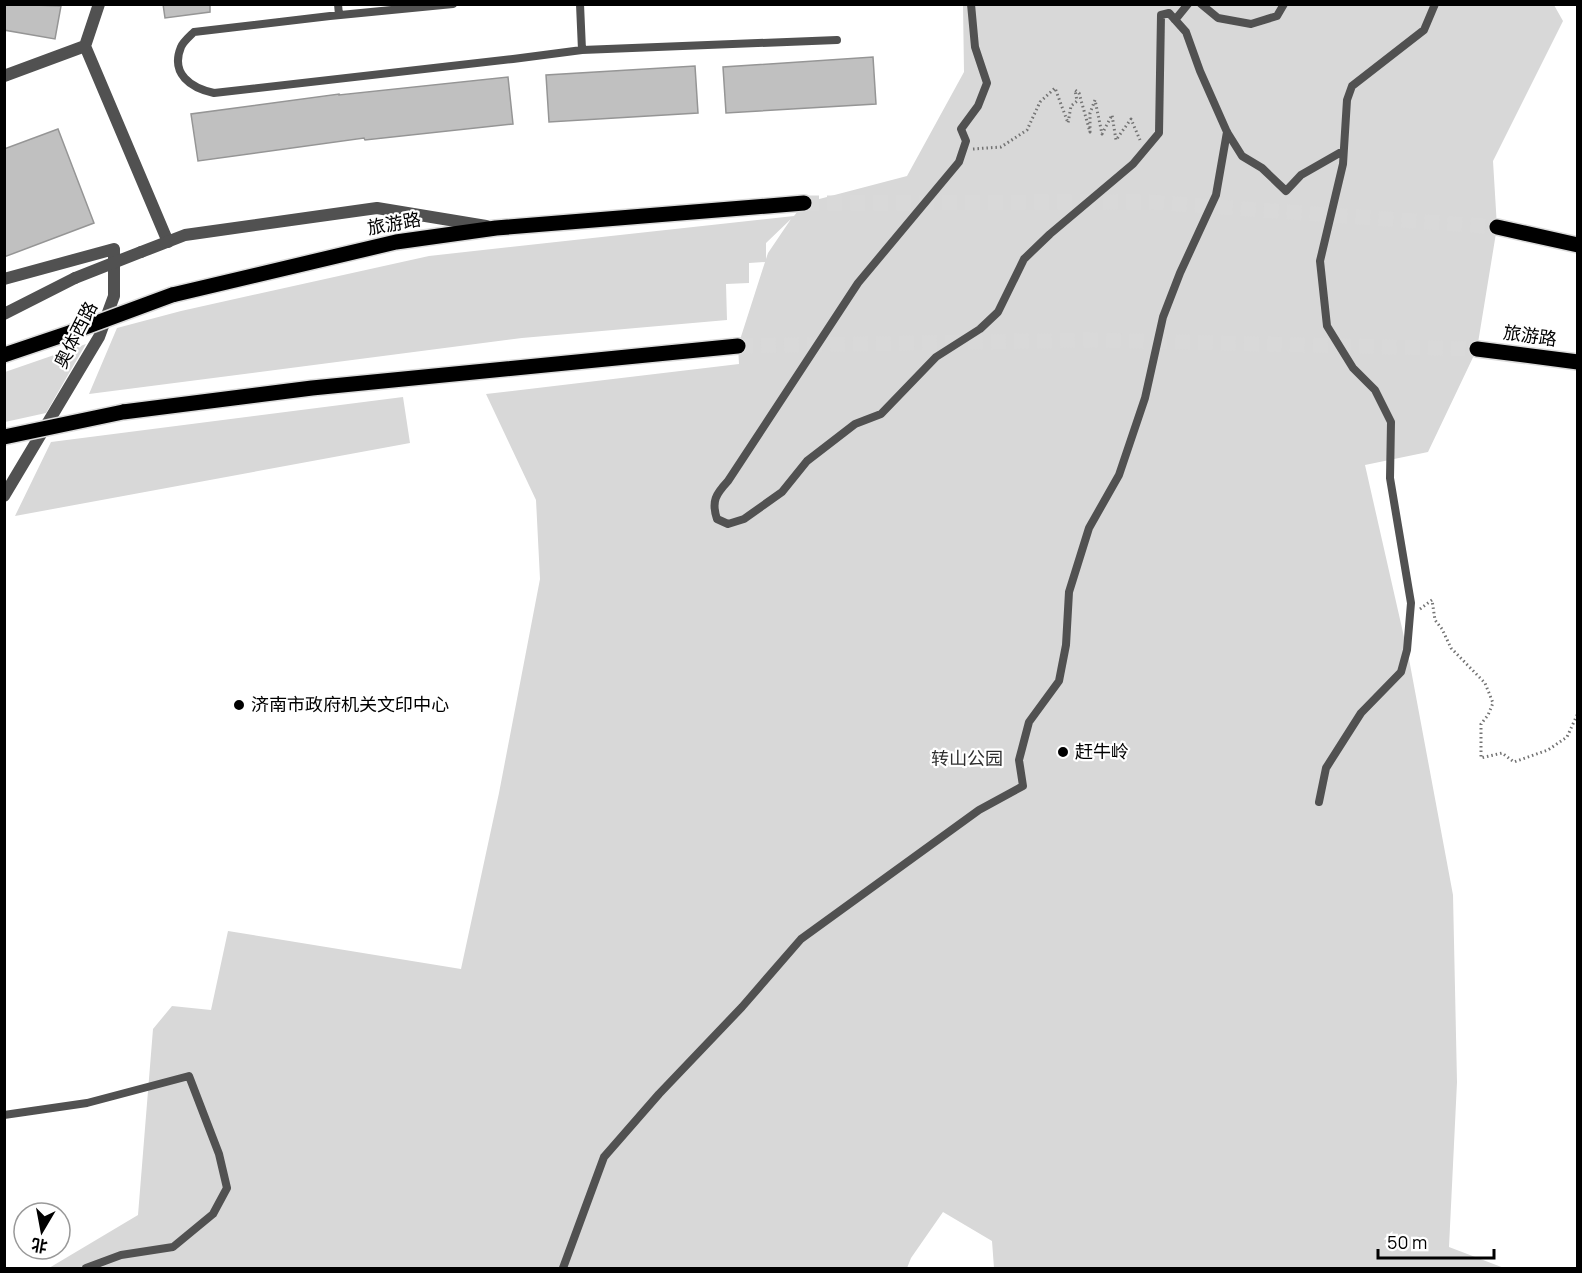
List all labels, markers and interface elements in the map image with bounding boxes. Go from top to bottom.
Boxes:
street label: 旅游路 [365,207,422,240]
street label: 奥体西路 [48,297,102,372]
street label: 旅游路 [1502,319,1559,351]
place label: 济南市政府机关文印中心 [251,692,449,716]
marker: 济南市政府机关文印中心 [232,698,246,712]
place label: 赶牛岭 [1075,739,1129,763]
marker: 赶牛岭 [1056,745,1070,759]
park label: 转山公园 [931,746,1003,770]
north arrow [12,1201,72,1261]
scale bar [1378,1222,1494,1260]
text: 50 m [1387,1230,1427,1254]
text: 北 [30,1234,49,1258]

